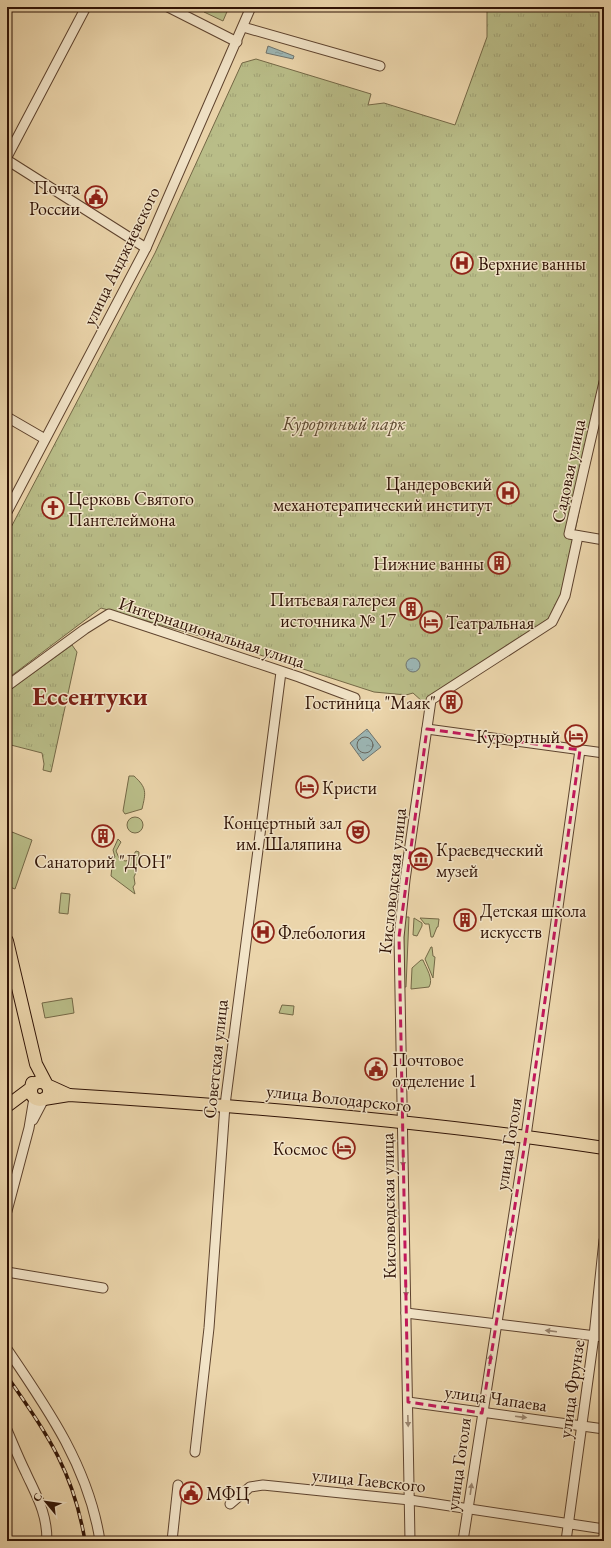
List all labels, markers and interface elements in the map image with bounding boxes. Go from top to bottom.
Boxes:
place label: Почта России [29,176,81,220]
street label: улица Анджиевского [77,183,165,329]
public building icon: Почта России [83,184,109,210]
hospital icon: Верхние ванны [449,250,475,276]
place label: Верхние ванны [478,252,586,275]
park label: Курортный парк [282,412,406,436]
street label: Садовая улица [546,416,590,525]
place label: Цандеровский механотерапический институт [273,472,493,516]
hospital icon: Цандеровский механотерапический институт [495,480,521,506]
place label: Церковь Святого Пантелеймона [68,487,194,531]
church icon: Церковь Святого Пантелеймона [40,495,66,521]
building icon: Нижние ванны [486,550,512,576]
place label: Нижние ванны [373,552,484,575]
place label: Питьевая галерея источника № 17 [270,588,396,632]
street label: Интернациональная улица [116,591,309,673]
building icon: Питьевая галерея источника № 17 [398,596,424,622]
hotel icon: Театральная [418,609,444,635]
place label: Театральная [446,611,534,634]
district label: Ессентуки [32,679,148,713]
building icon: Гостиница "Маяк" [438,689,464,715]
place label: Гостиница "Маяк" [305,691,436,714]
hotel icon: Курортный [563,723,589,749]
place label: Курортный [476,725,560,748]
hotel icon: Кристи [294,774,320,800]
place label: Кристи [322,776,377,799]
street label: Кисловодская улица [373,806,411,955]
place label: Концертный зал им. Шаляпина [223,811,343,855]
theatre icon: Концертный зал им. Шаляпина [345,819,371,845]
building icon: Санаторий "ДОН" [90,823,116,849]
place label: Краеведческий музей [436,838,544,882]
museum icon: Краеведческий музей [408,846,434,872]
place label: Санаторий "ДОН" [34,850,172,873]
place label: Детская школа искусств [480,899,587,943]
building icon: Детская школа искусств [452,907,478,933]
hospital icon: Флебология [250,919,276,945]
place label: Флебология [278,921,366,944]
street label: Советская улица [197,997,233,1120]
place label: Почтовое отделение 1 [392,1048,477,1092]
public building icon: Почтовое отделение 1 [363,1056,389,1082]
street label: улица Володарского [265,1079,413,1117]
street label: улица Гоголя [489,1096,527,1192]
street label: Кисловодская улица [375,1132,401,1279]
hotel icon: Космос [331,1135,357,1161]
place label: Космос [273,1137,328,1160]
one-way arrow [400,1155,406,1168]
one-way arrow [508,1226,514,1238]
one-way arrow [402,1285,409,1297]
one-way arrow [545,1327,557,1334]
street label: улица Фрунзе [553,1338,589,1440]
one-way arrow [488,1354,494,1366]
street label: улица Чапаева [443,1379,549,1417]
one-way arrow [515,1414,527,1421]
one-way arrow [405,1415,412,1427]
street label: улица Гоголя [440,1416,476,1512]
street label: улица Гаевского [311,1463,427,1497]
public building icon: МФЦ [178,1480,204,1506]
north arrow [26,1482,66,1522]
place label: МФЦ [206,1482,250,1505]
one-way arrow [468,1483,474,1495]
text: С [29,1490,45,1504]

